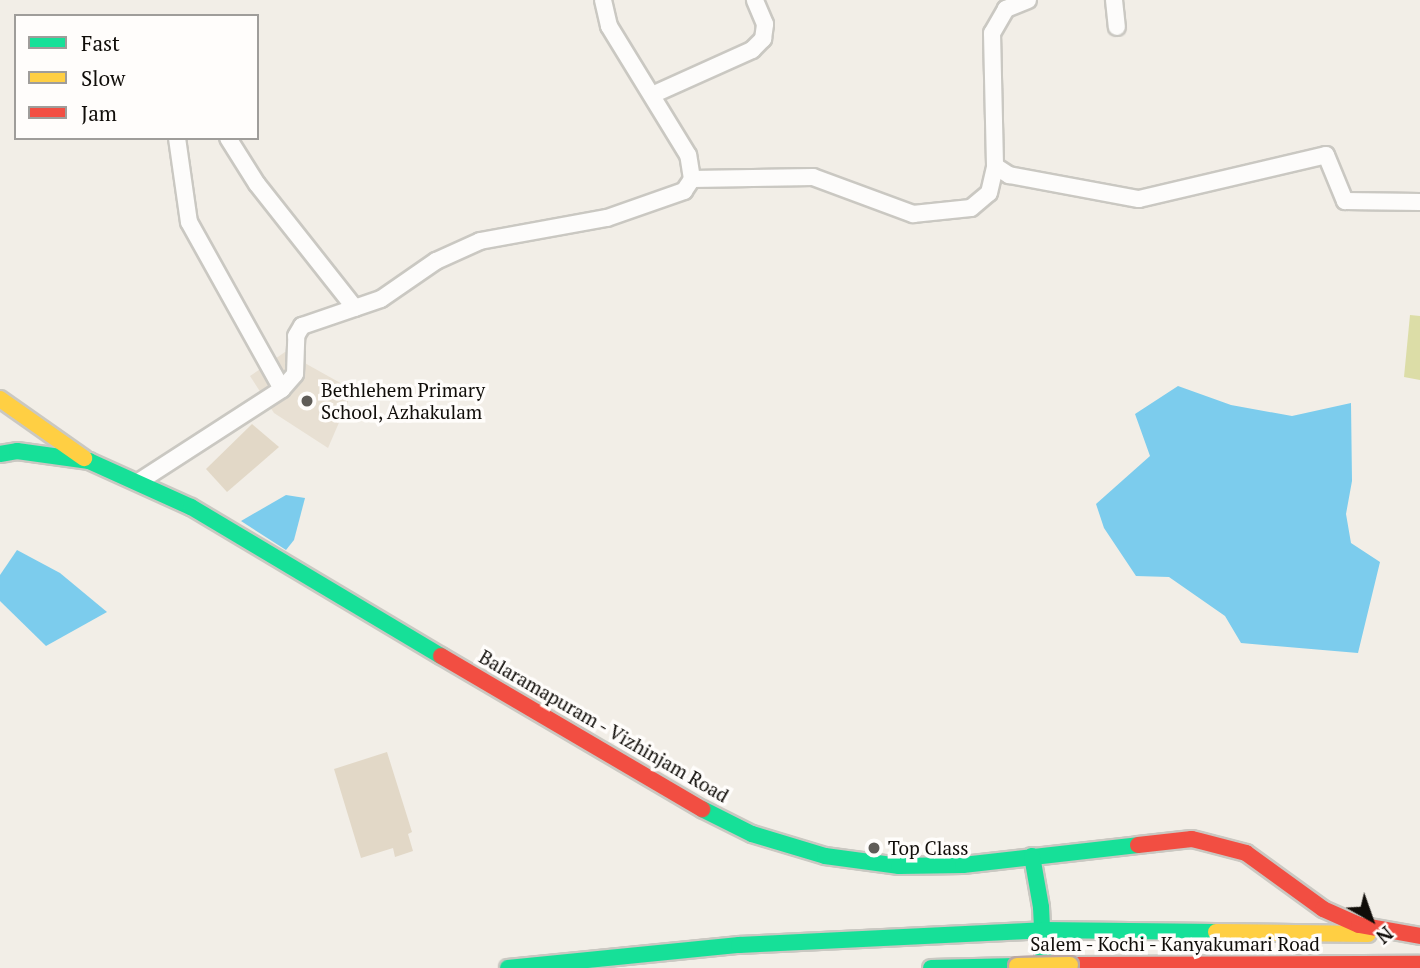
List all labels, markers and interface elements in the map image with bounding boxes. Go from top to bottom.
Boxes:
legend [14,14,259,140]
text: Fast [81,29,120,57]
text: Slow [81,64,125,92]
text: Jam [81,99,117,127]
place label: Bethlehem Primary School, Azhakulam [321,379,485,423]
marker: Bethlehem Primary School, Azhakulam [299,393,315,409]
street label: Balaramapuram - Vizhinjam Road [474,645,734,807]
place label: Top Class [888,837,968,859]
marker: Top Class [866,840,882,856]
north arrow [1336,884,1406,954]
text: N [1371,921,1398,950]
street label: Salem - Kochi - Kanyakumari Road [1029,933,1321,955]

